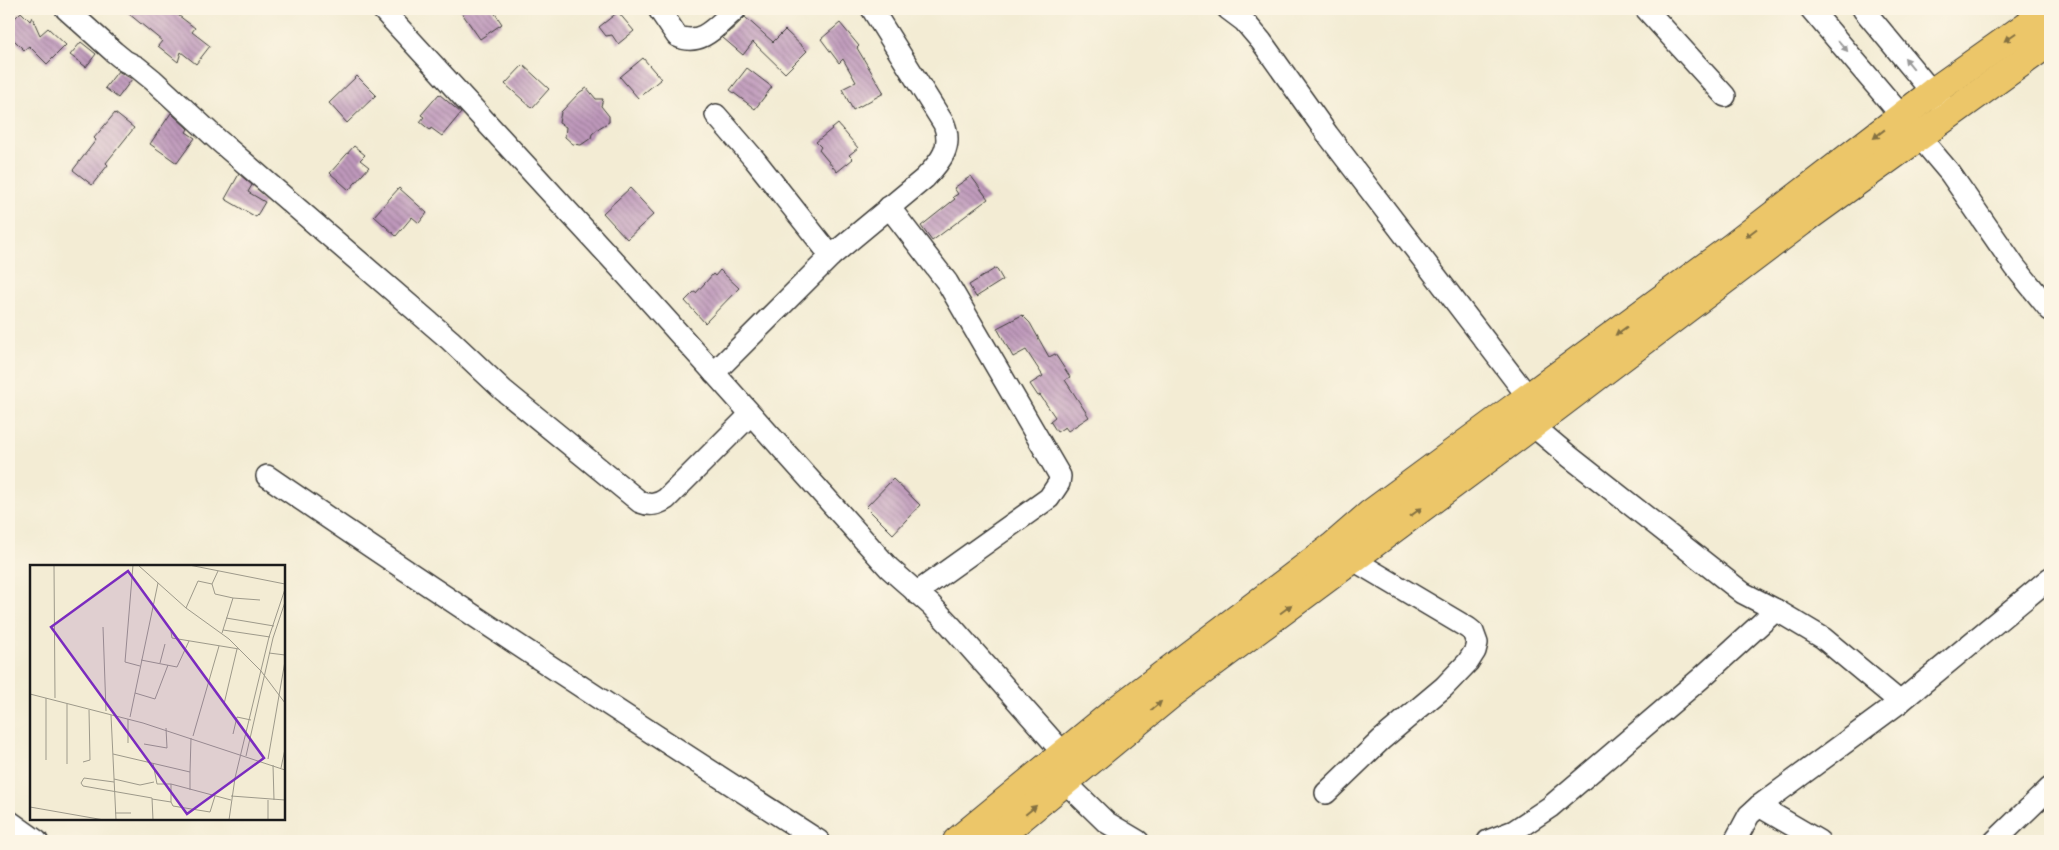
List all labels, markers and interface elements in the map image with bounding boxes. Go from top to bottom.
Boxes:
one-way arrow [2004,32,2017,42]
one-way arrow [1837,39,1849,51]
one-way arrow [1903,58,1915,70]
one-way arrow [1873,128,1886,139]
one-way arrow [1745,228,1758,239]
one-way arrow [1614,326,1628,336]
one-way arrow [1409,507,1423,517]
inset map [30,565,285,820]
one-way arrow [1279,603,1292,614]
one-way arrow [1149,701,1162,712]
one-way arrow [1024,805,1037,816]

